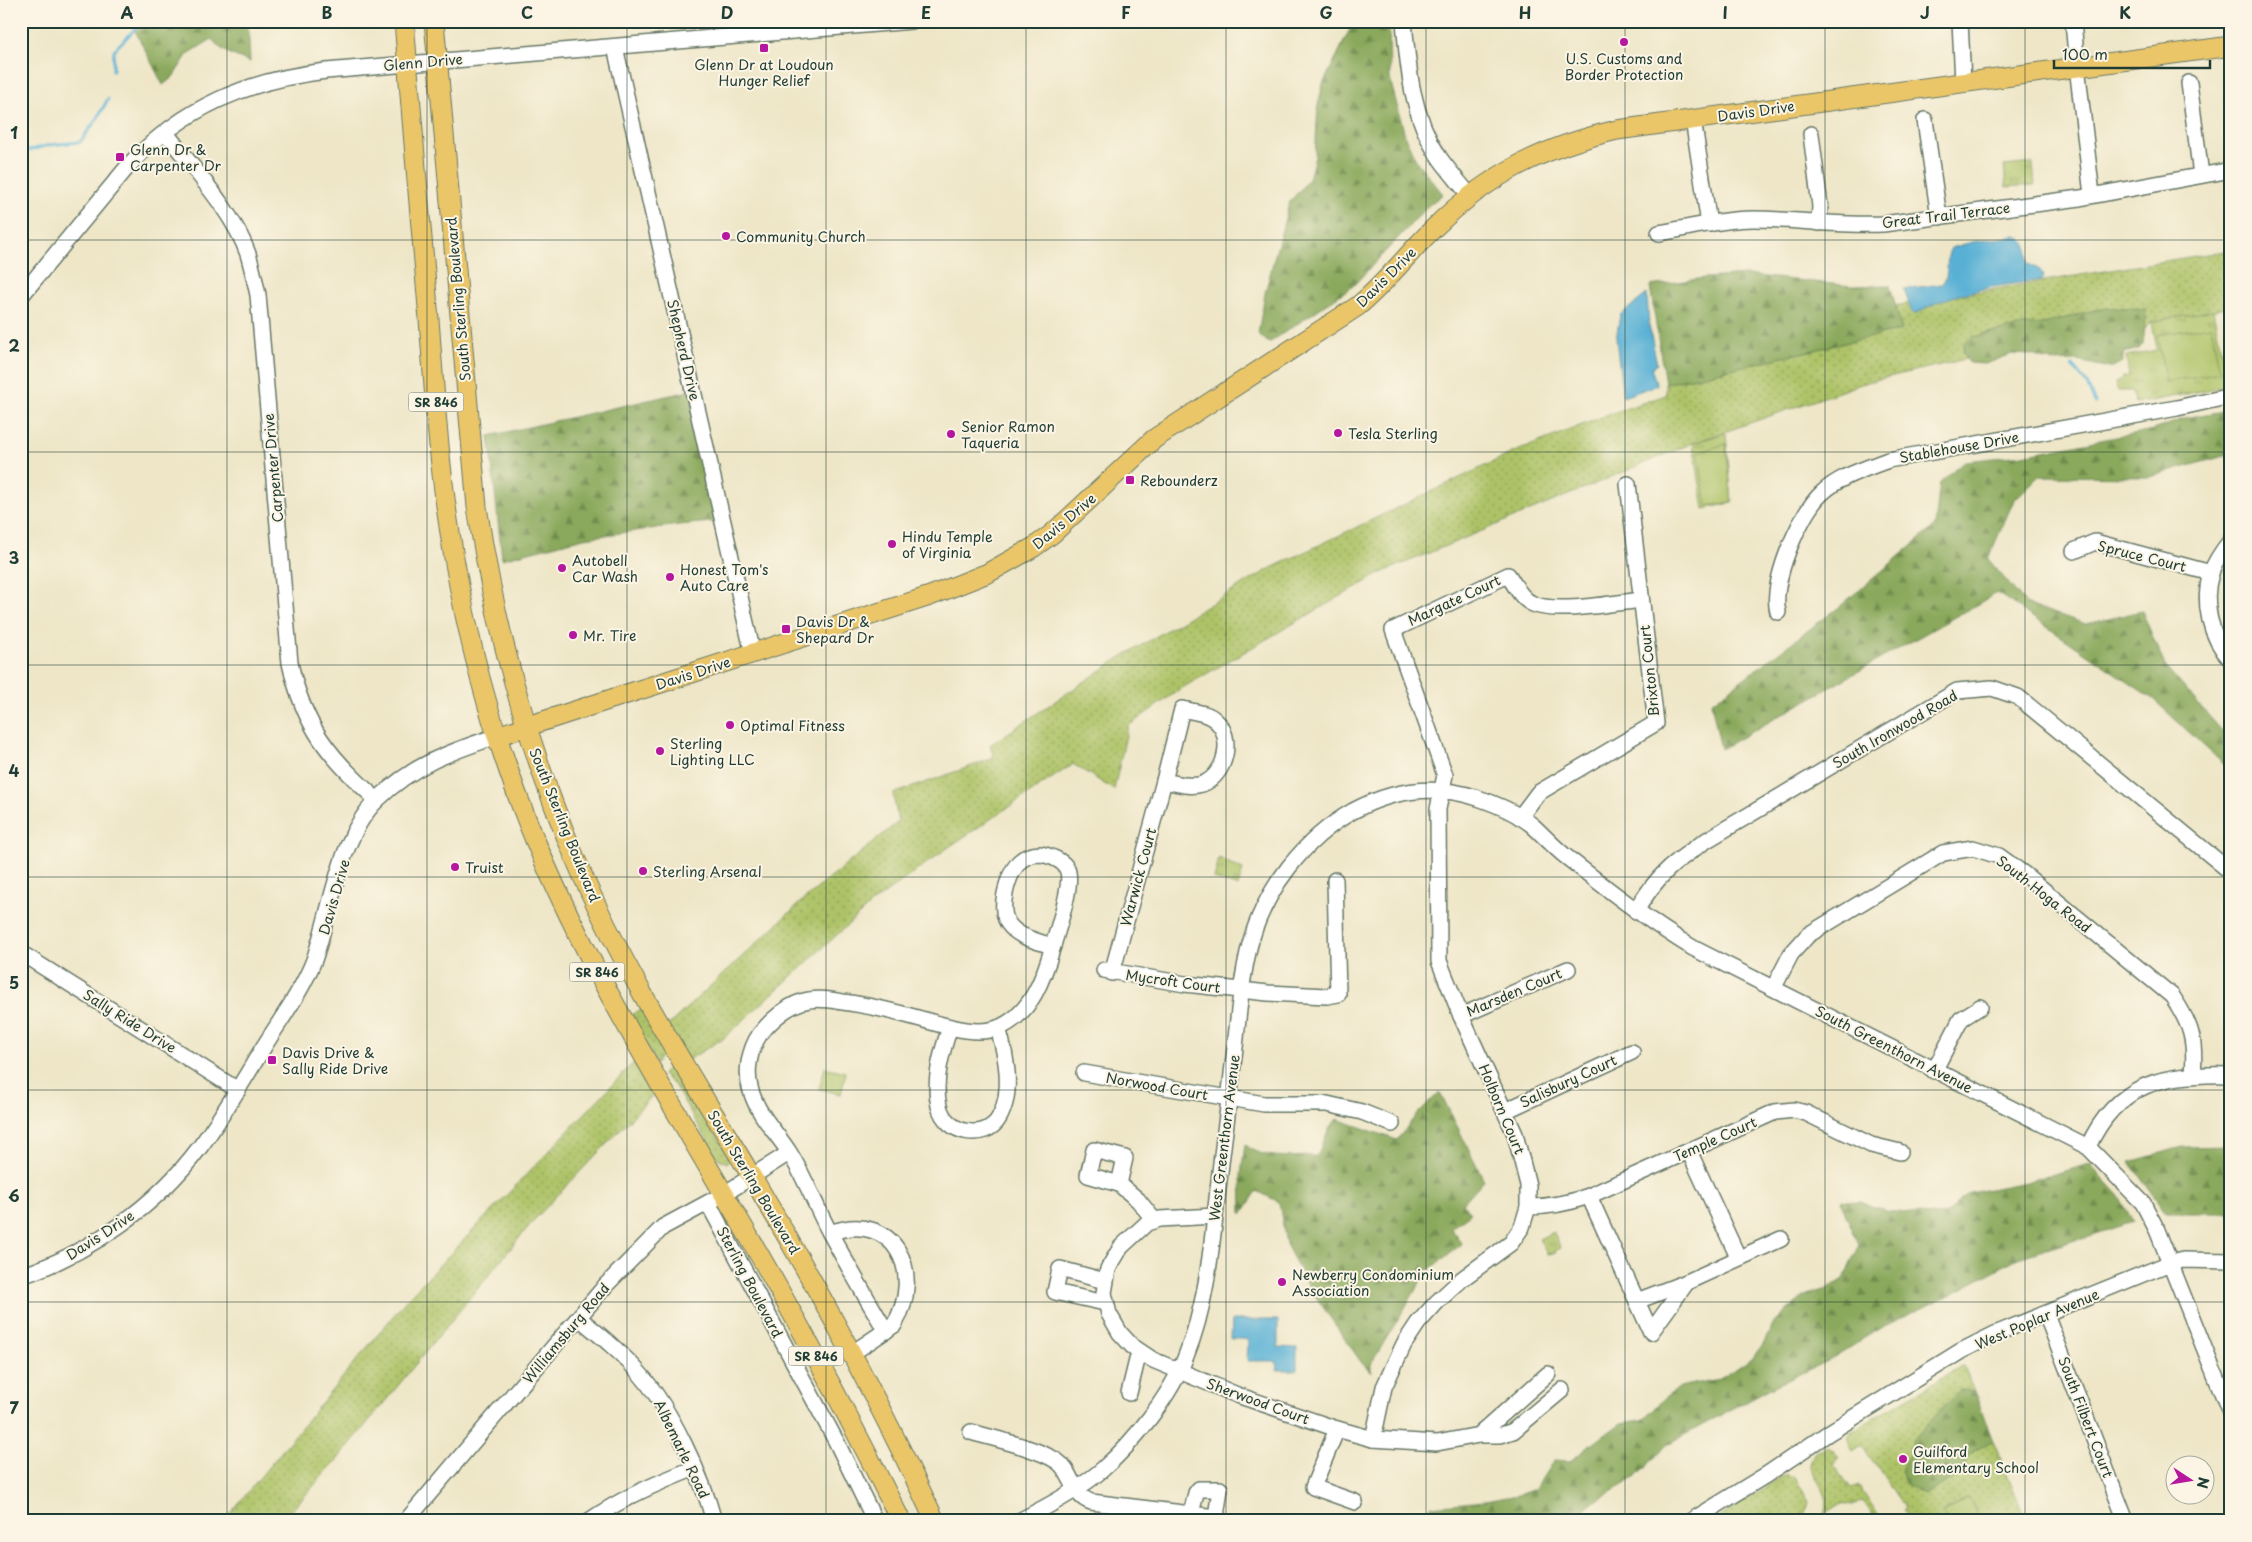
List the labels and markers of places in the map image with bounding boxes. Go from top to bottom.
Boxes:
marker: U.S. Customs and Border Protection [1618,36,1630,48]
marker: Glenn Dr at Loudoun Hunger Relief [758,42,770,54]
place label: U.S. Customs and Border Protection [1565,48,1683,85]
place label: Glenn Dr at Loudoun Hunger Relief [694,54,834,91]
place label: Glenn Dr & Carpenter Dr [130,139,222,176]
marker: Glenn Dr & Carpenter Dr [114,151,126,163]
place label: Community Church [736,226,866,247]
marker: Community Church [720,230,732,242]
place label: Senior Ramon Taqueria [961,416,1055,453]
place label: Tesla Sterling [1348,423,1438,444]
marker: Tesla Sterling [1332,427,1344,439]
marker: Senior Ramon Taqueria [945,428,957,440]
place label: Rebounderz [1140,470,1218,491]
marker: Rebounderz [1124,474,1136,486]
place label: Hindu Temple of Virginia [902,526,993,563]
marker: Hindu Temple of Virginia [886,538,898,550]
place label: Autobell Car Wash [572,550,638,587]
place label: Honest Tom's Auto Care [680,559,768,596]
marker: Autobell Car Wash [556,562,568,574]
marker: Honest Tom's Auto Care [664,571,676,583]
place label: Davis Dr & Shepard Dr [796,611,874,648]
marker: Davis Dr & Shepard Dr [780,623,792,635]
place label: Mr. Tire [583,625,636,646]
marker: Mr. Tire [567,629,579,641]
place label: Optimal Fitness [740,715,845,736]
marker: Optimal Fitness [724,719,736,731]
place label: Sterling Lighting LLC [670,733,755,770]
marker: Sterling Lighting LLC [654,745,666,757]
place label: Truist [465,857,504,878]
marker: Truist [449,861,461,873]
place label: Sterling Arsenal [653,861,762,882]
marker: Sterling Arsenal [637,865,649,877]
place label: Davis Drive & Sally Ride Drive [282,1042,388,1079]
marker: Davis Drive & Sally Ride Drive [266,1054,278,1066]
place label: Newberry Condominium Association [1292,1264,1454,1301]
marker: Newberry Condominium Association [1276,1276,1288,1288]
place label: Guilford Elementary School [1913,1441,2039,1478]
marker: Guilford Elementary School [1897,1453,1909,1465]

